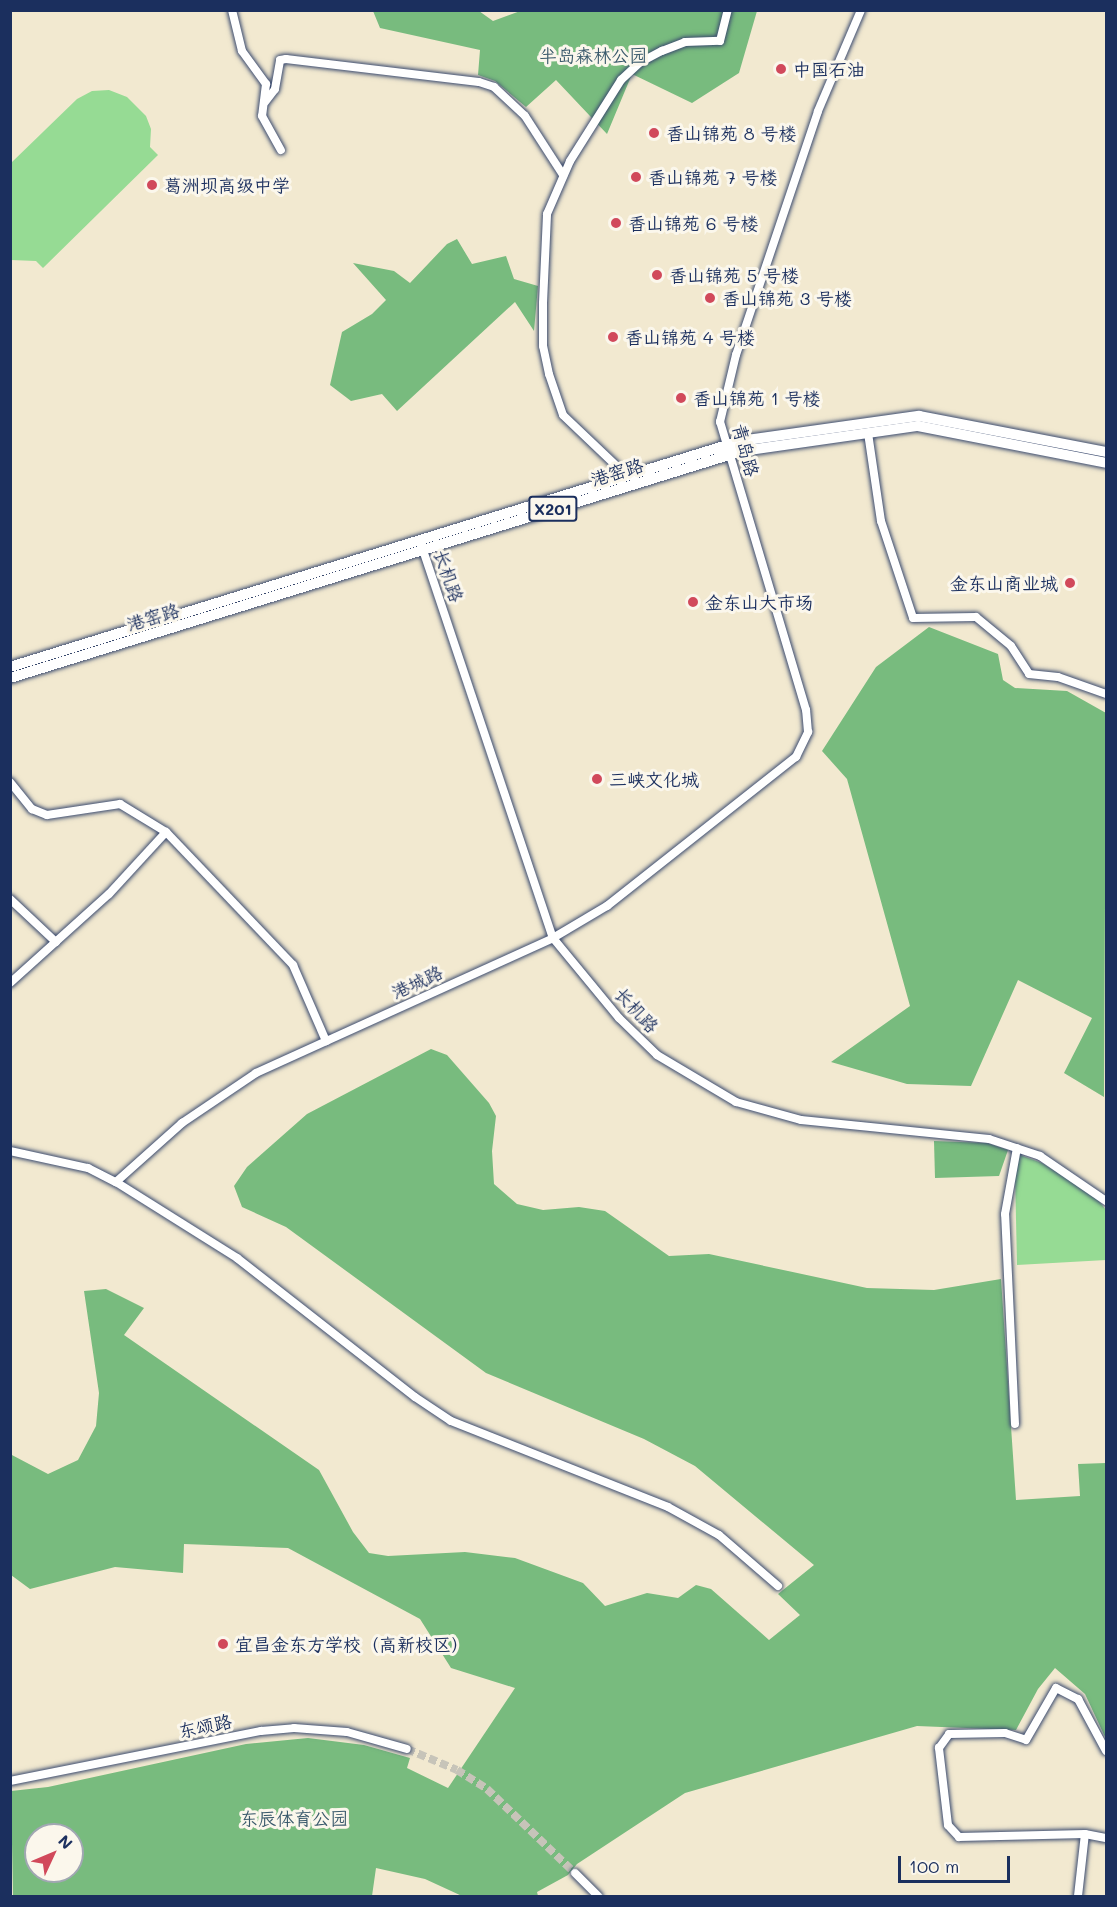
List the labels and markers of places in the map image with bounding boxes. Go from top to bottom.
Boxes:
place label: 中国石油 [793,58,865,80]
marker: 中国石油 [774,62,788,76]
place label: 香山锦苑 8 号楼 [666,122,796,144]
marker: 香山锦苑 8 号楼 [647,126,661,140]
place label: 香山锦苑 7 号楼 [648,166,778,188]
marker: 香山锦苑 7 号楼 [629,170,643,184]
place label: 葛洲坝高级中学 [164,174,290,196]
marker: 葛洲坝高级中学 [145,178,159,192]
place label: 香山锦苑 6 号楼 [628,212,758,234]
marker: 香山锦苑 6 号楼 [609,216,623,230]
place label: 香山锦苑 5 号楼 [669,264,799,286]
marker: 香山锦苑 5 号楼 [650,268,664,282]
place label: 香山锦苑 3 号楼 [722,287,852,309]
marker: 香山锦苑 3 号楼 [703,291,717,305]
place label: 香山锦苑 4 号楼 [625,326,755,348]
marker: 香山锦苑 4 号楼 [606,330,620,344]
place label: 香山锦苑 1 号楼 [693,387,821,409]
marker: 香山锦苑 1 号楼 [674,391,688,405]
place label: 金东山商业城 [950,572,1058,594]
marker: 金东山商业城 [1063,576,1077,590]
place label: 金东山大市场 [705,591,813,613]
marker: 金东山大市场 [686,595,700,609]
place label: 三峡文化城 [609,768,699,790]
marker: 三峡文化城 [590,772,604,786]
place label: 宜昌金东方学校（高新校区） [235,1633,469,1655]
marker: 宜昌金东方学校（高新校区） [216,1637,230,1651]

